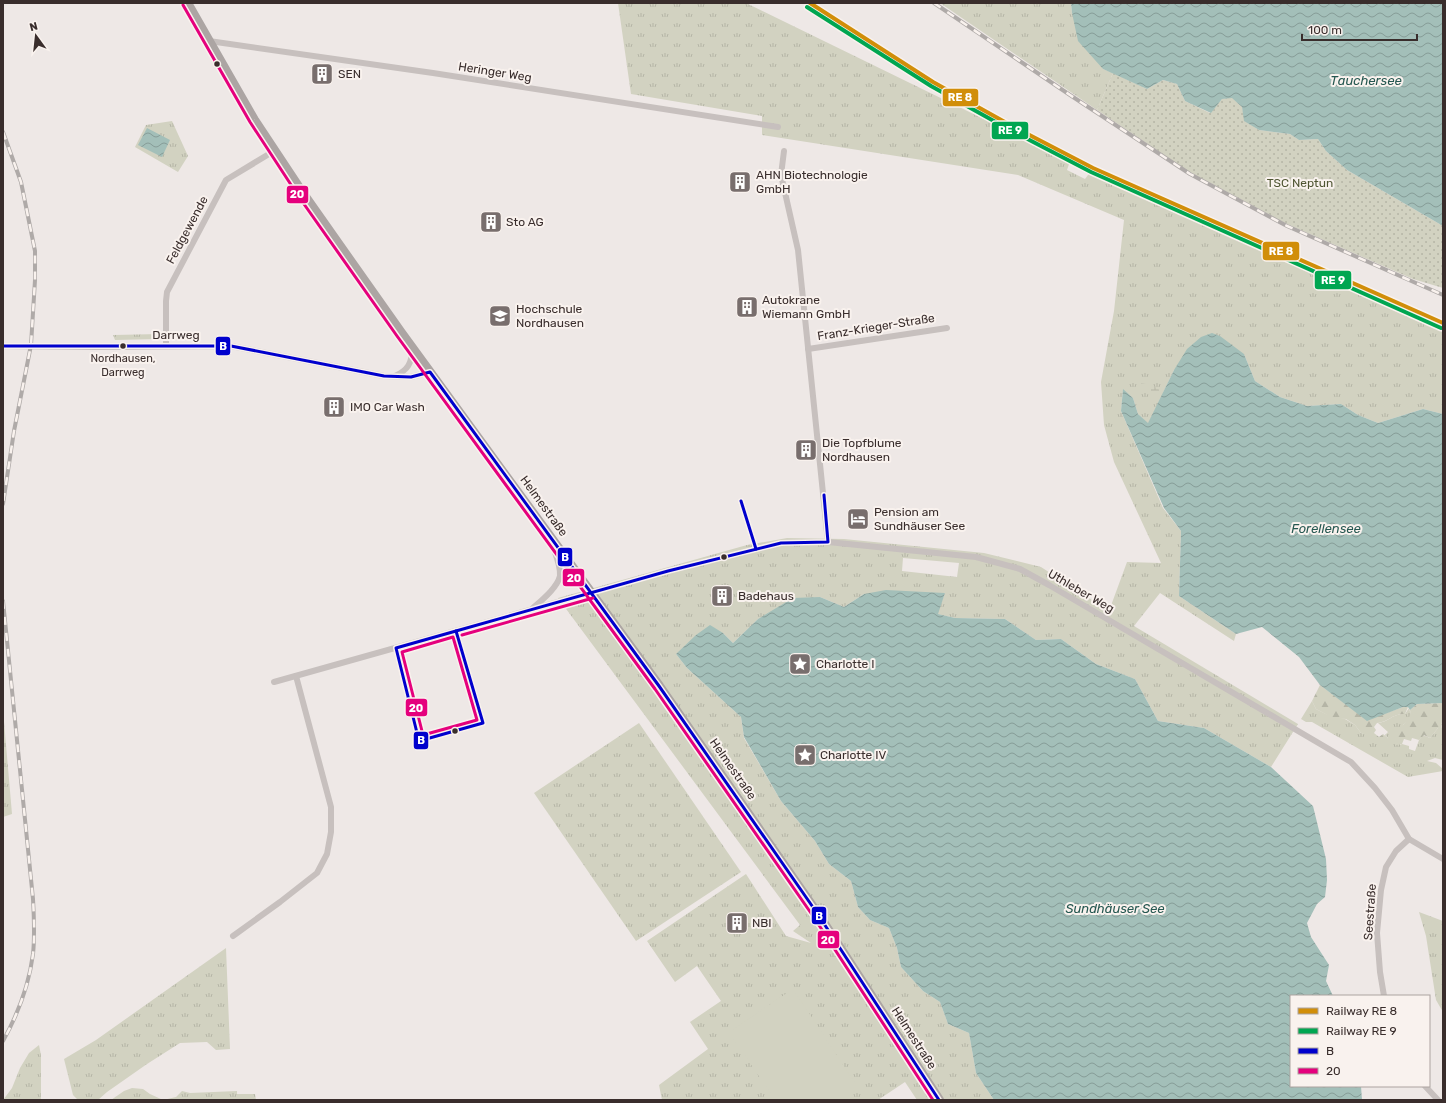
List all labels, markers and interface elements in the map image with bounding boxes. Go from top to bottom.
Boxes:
north arrow [16,16,56,56]
scale bar [1302,16,1417,42]
text: N [28,19,39,34]
text: 100 m [1308,23,1342,37]
unlabelled marker [212,59,222,69]
street label: Heringer Weg [457,59,533,85]
building icon: SEN [309,61,335,87]
place label: SEN [338,67,361,81]
water label: Tauchersee [1330,73,1402,88]
line badge: RE 8 [942,88,979,107]
text: RE 8 [948,91,972,104]
line badge: RE 9 [991,121,1029,140]
text: RE 9 [998,124,1022,137]
place label: AHN Biotechnologie GmbH [756,168,868,196]
building icon: AHN Biotechnologie GmbH [727,169,753,195]
park label: TSC Neptun [1267,176,1333,190]
line badge: 20 [286,185,309,204]
text: 20 [290,188,304,201]
street label: Feldgewende [163,194,211,266]
building icon: Sto AG [478,209,504,235]
place label: Sto AG [506,215,544,229]
line badge: RE 8 [1262,241,1300,261]
text: RE 8 [1269,245,1293,258]
line badge: RE 9 [1314,270,1352,290]
text: RE 9 [1321,274,1345,287]
place label: Autokrane Wiemann GmbH [762,293,851,321]
building icon: Autokrane Wiemann GmbH [734,294,760,320]
place label: Hochschule Nordhausen [516,302,584,330]
school or university icon: Hochschule Nordhausen [487,303,513,329]
street label: Franz-Krieger-Straße [816,311,936,343]
street label: Darrweg [152,328,200,342]
line badge: B [215,336,231,356]
text: B [219,340,227,353]
marker: Nordhausen, Darrweg [118,341,128,351]
place label: Nordhausen, Darrweg [90,352,156,379]
building icon: IMO Car Wash [321,394,347,420]
place label: IMO Car Wash [350,400,425,414]
place label: Die Topfblume Nordhausen [822,436,902,464]
building icon: Die Topfblume Nordhausen [793,437,819,463]
street label: Helmestraße [517,473,571,539]
place label: Pension am Sundhäuser See [874,505,966,533]
hotel icon: Pension am Sundhäuser See [845,506,871,532]
water label: Forellensee [1291,521,1361,536]
line badge: B [557,547,573,567]
text: B [561,551,569,564]
unlabelled marker [719,552,729,562]
street label: Uthleber Weg [1045,566,1117,616]
line badge: 20 [562,568,585,587]
text: 20 [567,572,581,585]
building icon: Badehaus [709,583,735,609]
place label: Badehaus [738,589,794,603]
place icon: Charlotte I [787,651,813,677]
place label: Charlotte I [816,657,875,671]
line badge: 20 [405,698,428,717]
text: 20 [409,702,423,715]
unlabelled marker [450,726,460,736]
line badge: B [413,731,429,750]
text: B [417,734,425,747]
street label: Helmestraße [707,736,759,802]
place icon: Charlotte IV [792,742,818,768]
place label: Charlotte IV [820,748,887,762]
street label: Seestraße [1361,883,1379,941]
water label: Sundhäuser See [1065,901,1165,916]
line badge: B [811,906,827,925]
building icon: NBI [724,910,750,936]
text: B [815,910,823,923]
place label: NBI [752,916,772,930]
line badge: 20 [817,930,840,949]
text: 20 [821,934,835,947]
legend [1290,995,1430,1087]
street label: Helmestraße [889,1004,939,1072]
text: Railway RE 8 [1326,1004,1397,1018]
text: Railway RE 9 [1326,1024,1397,1038]
text: B [1326,1044,1334,1058]
text: 20 [1326,1064,1341,1078]

